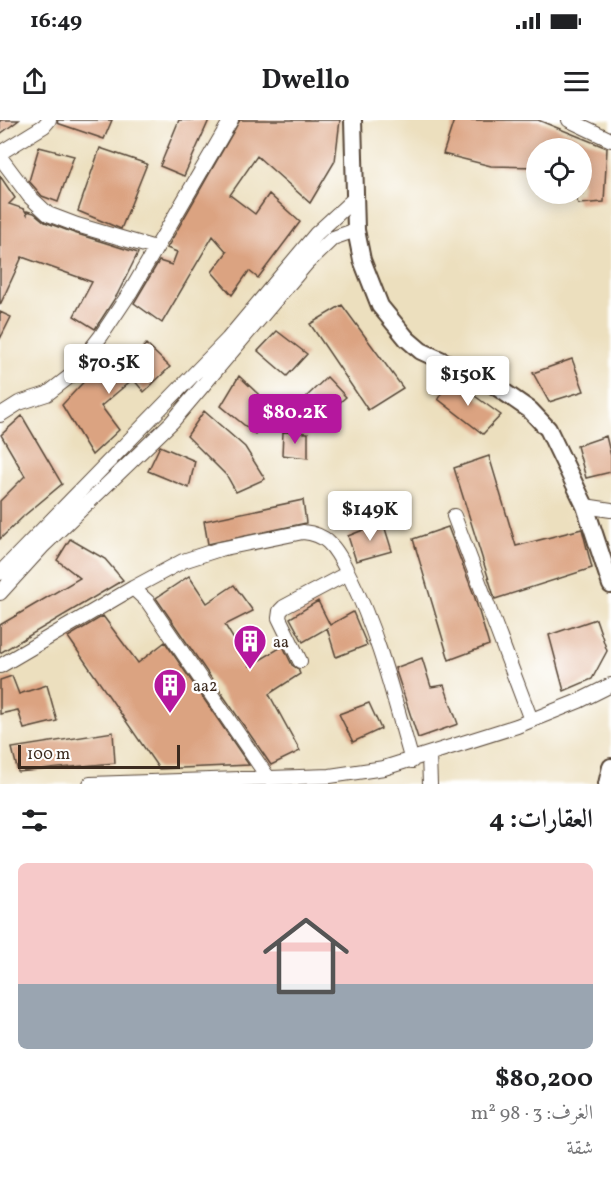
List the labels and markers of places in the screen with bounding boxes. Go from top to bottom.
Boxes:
pin: $70.5K [60,344,158,395]
pin: $150K [426,356,510,407]
pin: $80.2K [246,394,344,445]
pin: $149K [328,491,412,542]
building icon: aa [232,623,268,670]
place label: aa [273,632,289,654]
building icon: aa2 [152,667,188,714]
place label: aa2 [193,676,218,698]

